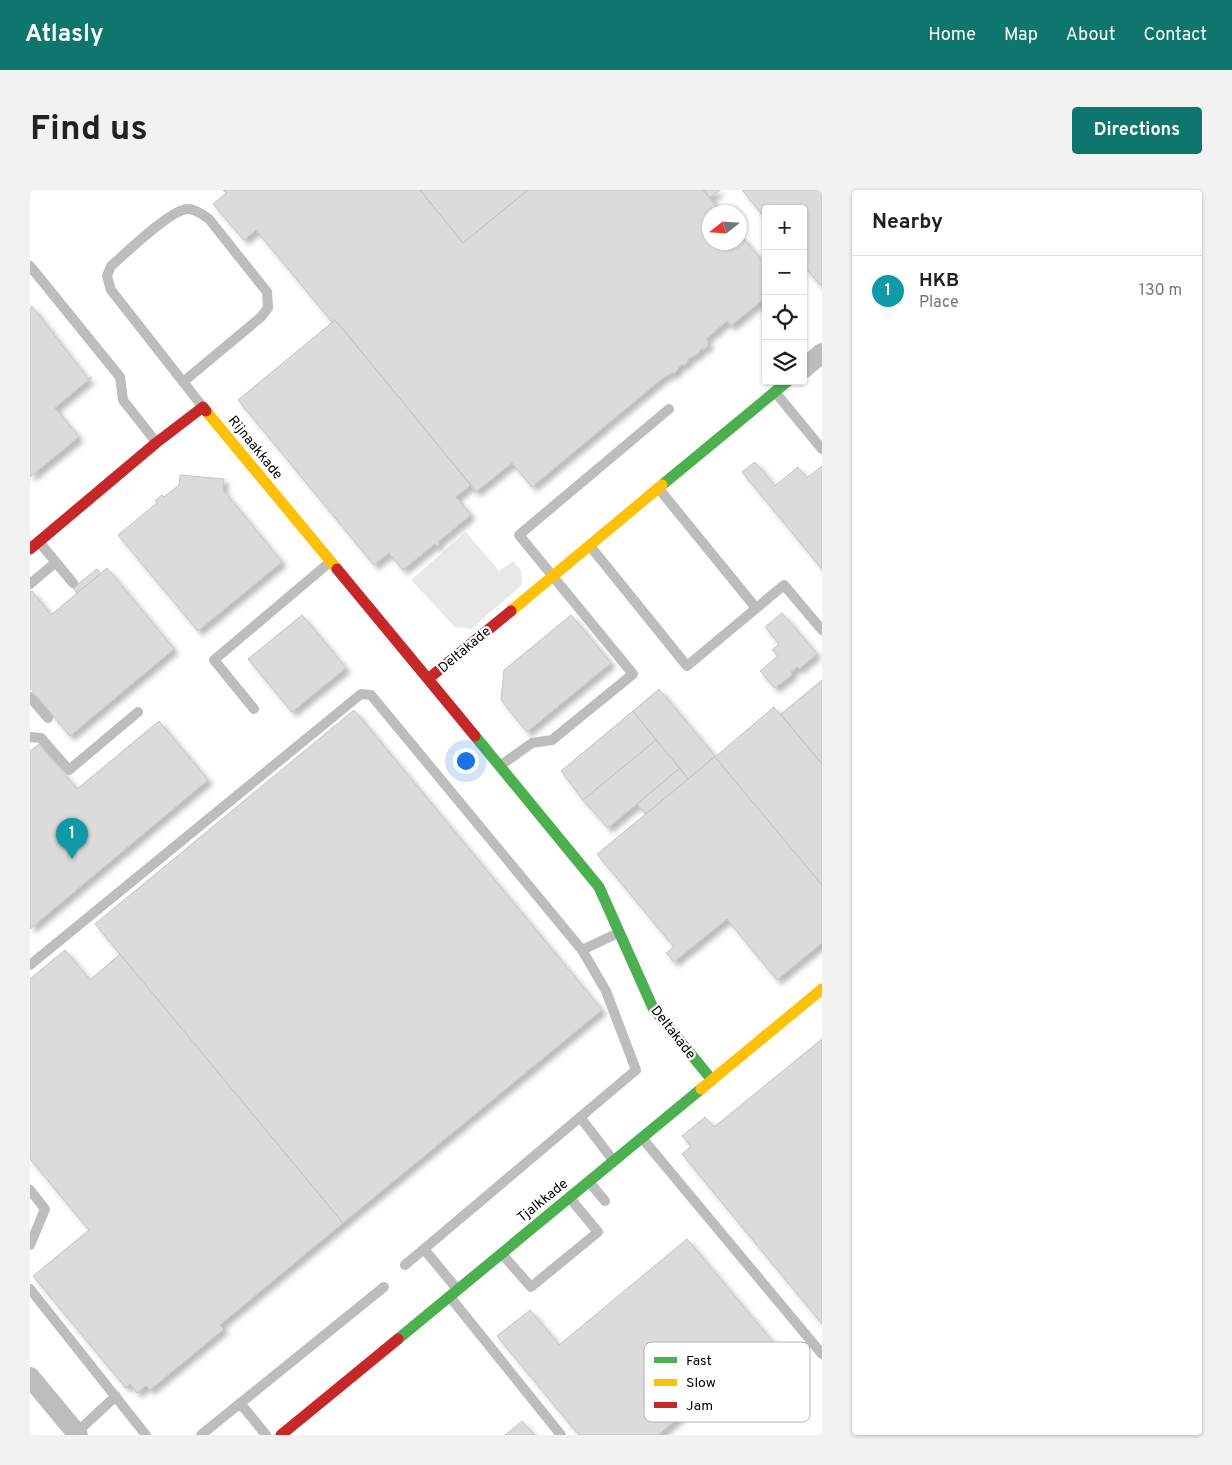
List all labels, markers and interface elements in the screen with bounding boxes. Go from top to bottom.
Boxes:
text: Atlasly [25,20,104,50]
text: Home [928,24,976,47]
text: Map [1004,24,1038,47]
text: About [1066,24,1115,47]
text: Contact [1143,24,1207,47]
button: Directions [1072,107,1202,154]
text: Find us [30,108,148,152]
north arrow [702,205,747,250]
map controls [762,205,807,385]
button: + [762,205,807,250]
text: Nearby [872,209,943,236]
button: − [762,250,807,295]
text: HKB [919,269,959,293]
text: 1 [885,281,891,301]
text: 130 m [1139,281,1182,301]
text: Place [919,293,959,313]
button: locate [762,295,807,340]
button: layers [762,340,807,385]
street label: Rijnaakkade [224,413,286,483]
street label: Deltakade [435,623,495,677]
your location [453,748,479,774]
pin: 1 [56,818,88,859]
street label: Deltakade [647,1003,699,1063]
street label: Tjalkkade [514,1176,572,1227]
legend [644,1342,810,1422]
text: Fast [686,1353,712,1370]
text: Slow [686,1375,716,1392]
text: Jam [686,1398,713,1415]

